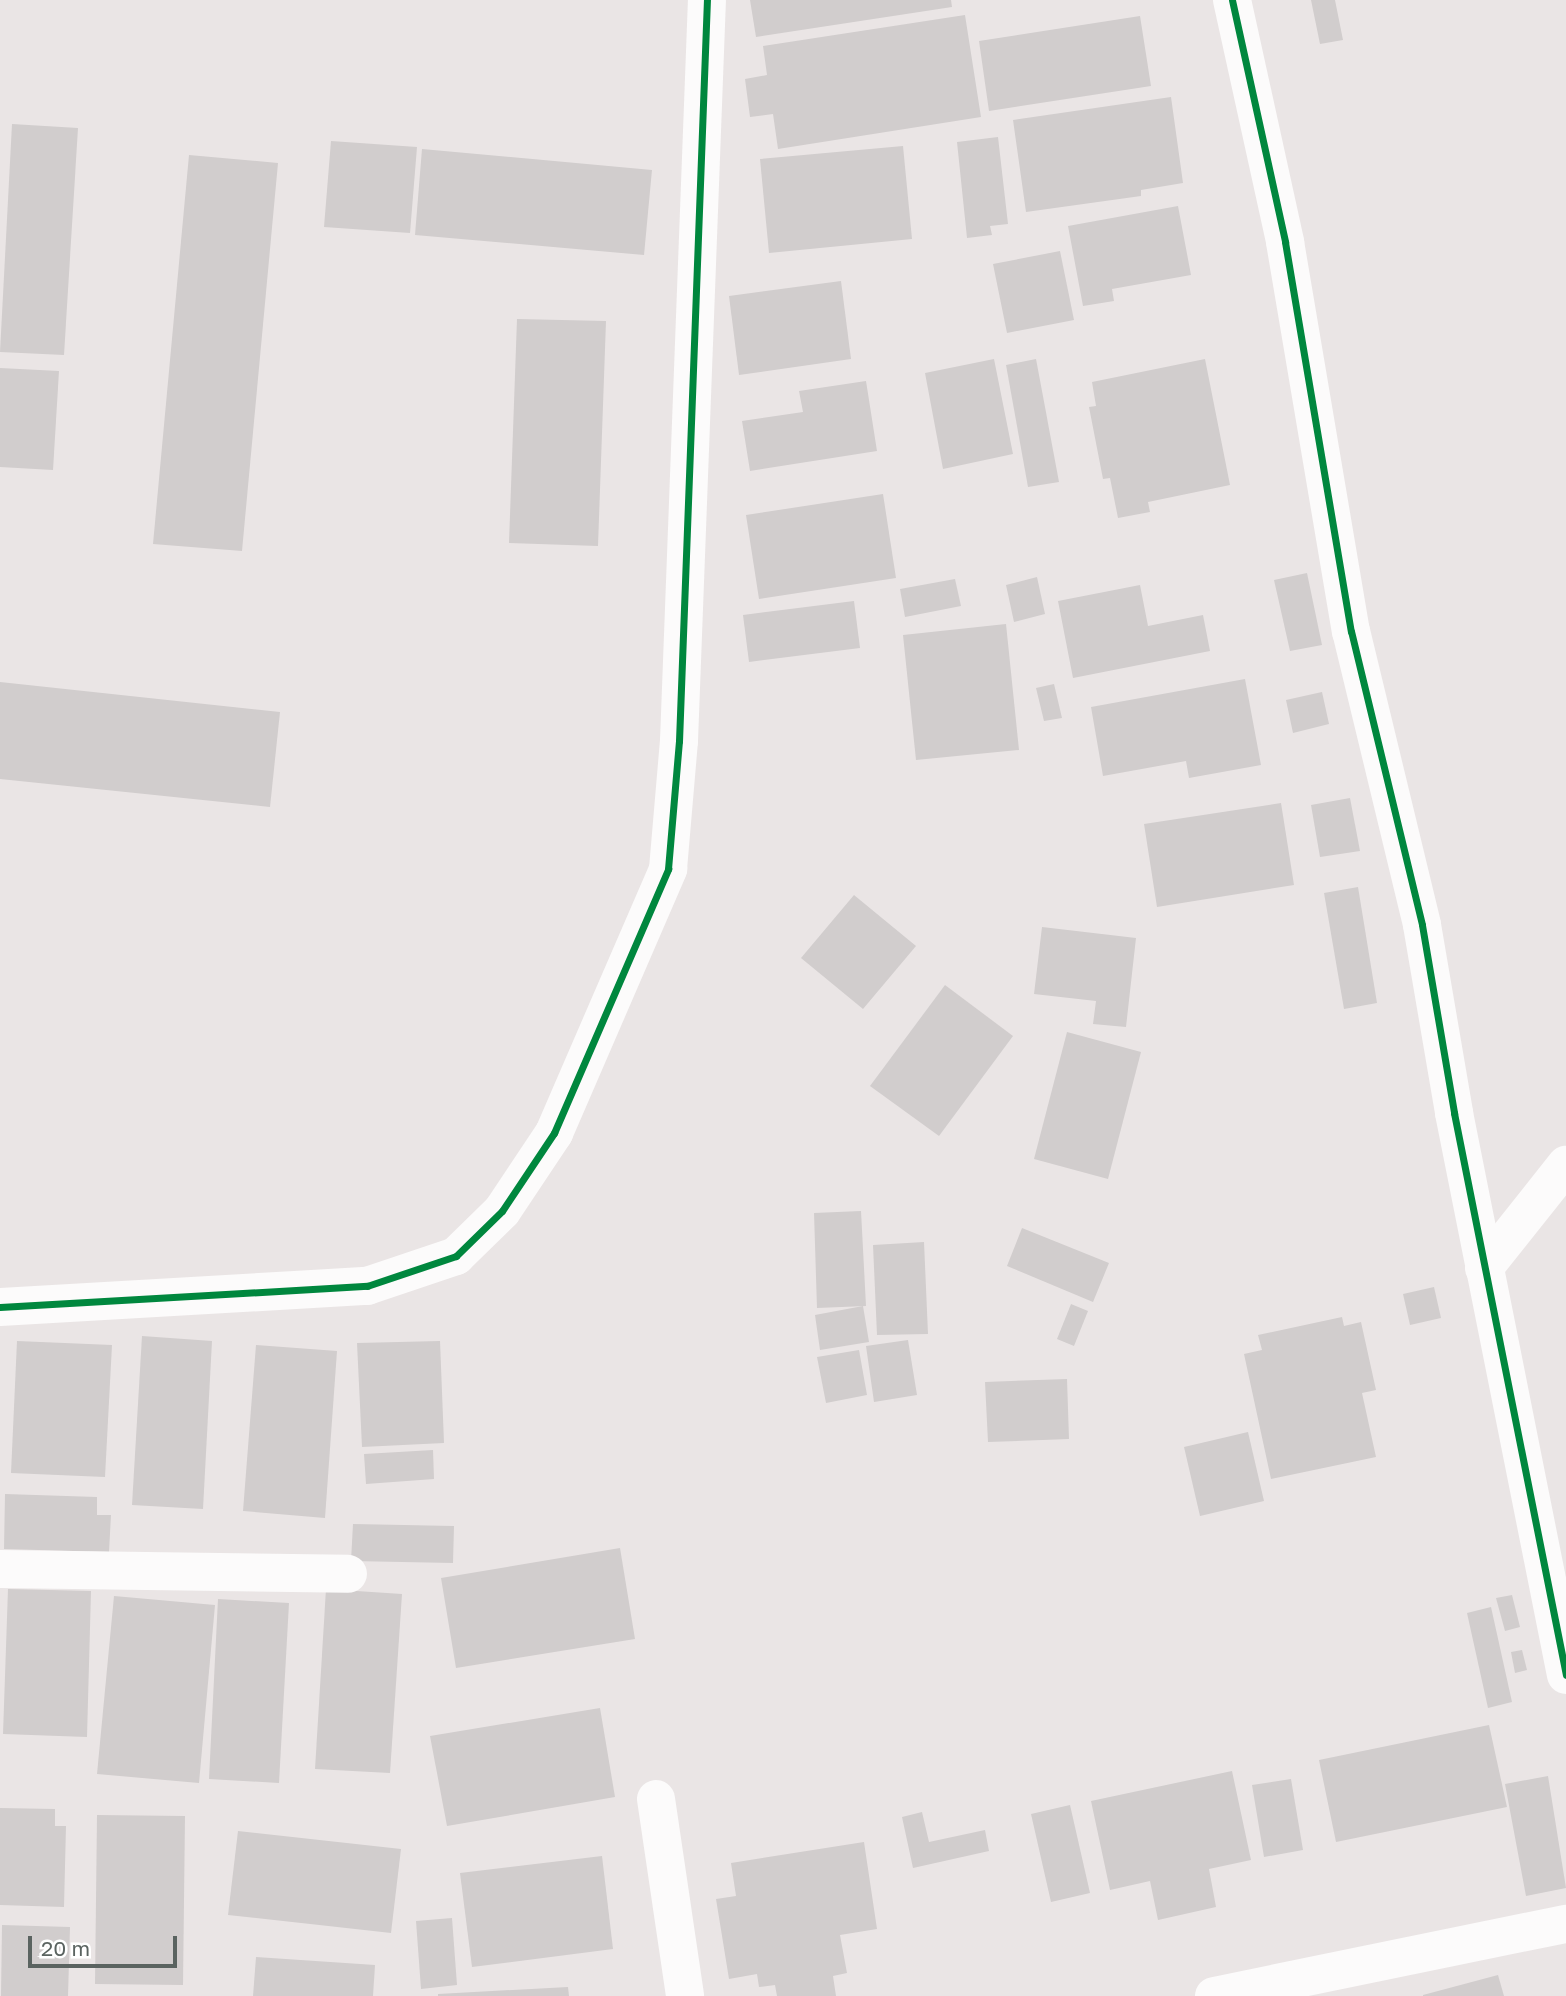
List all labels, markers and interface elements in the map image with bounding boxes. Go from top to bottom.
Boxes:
scale bar [32,1923,180,1967]
text: 20 m [41,1935,90,1961]

